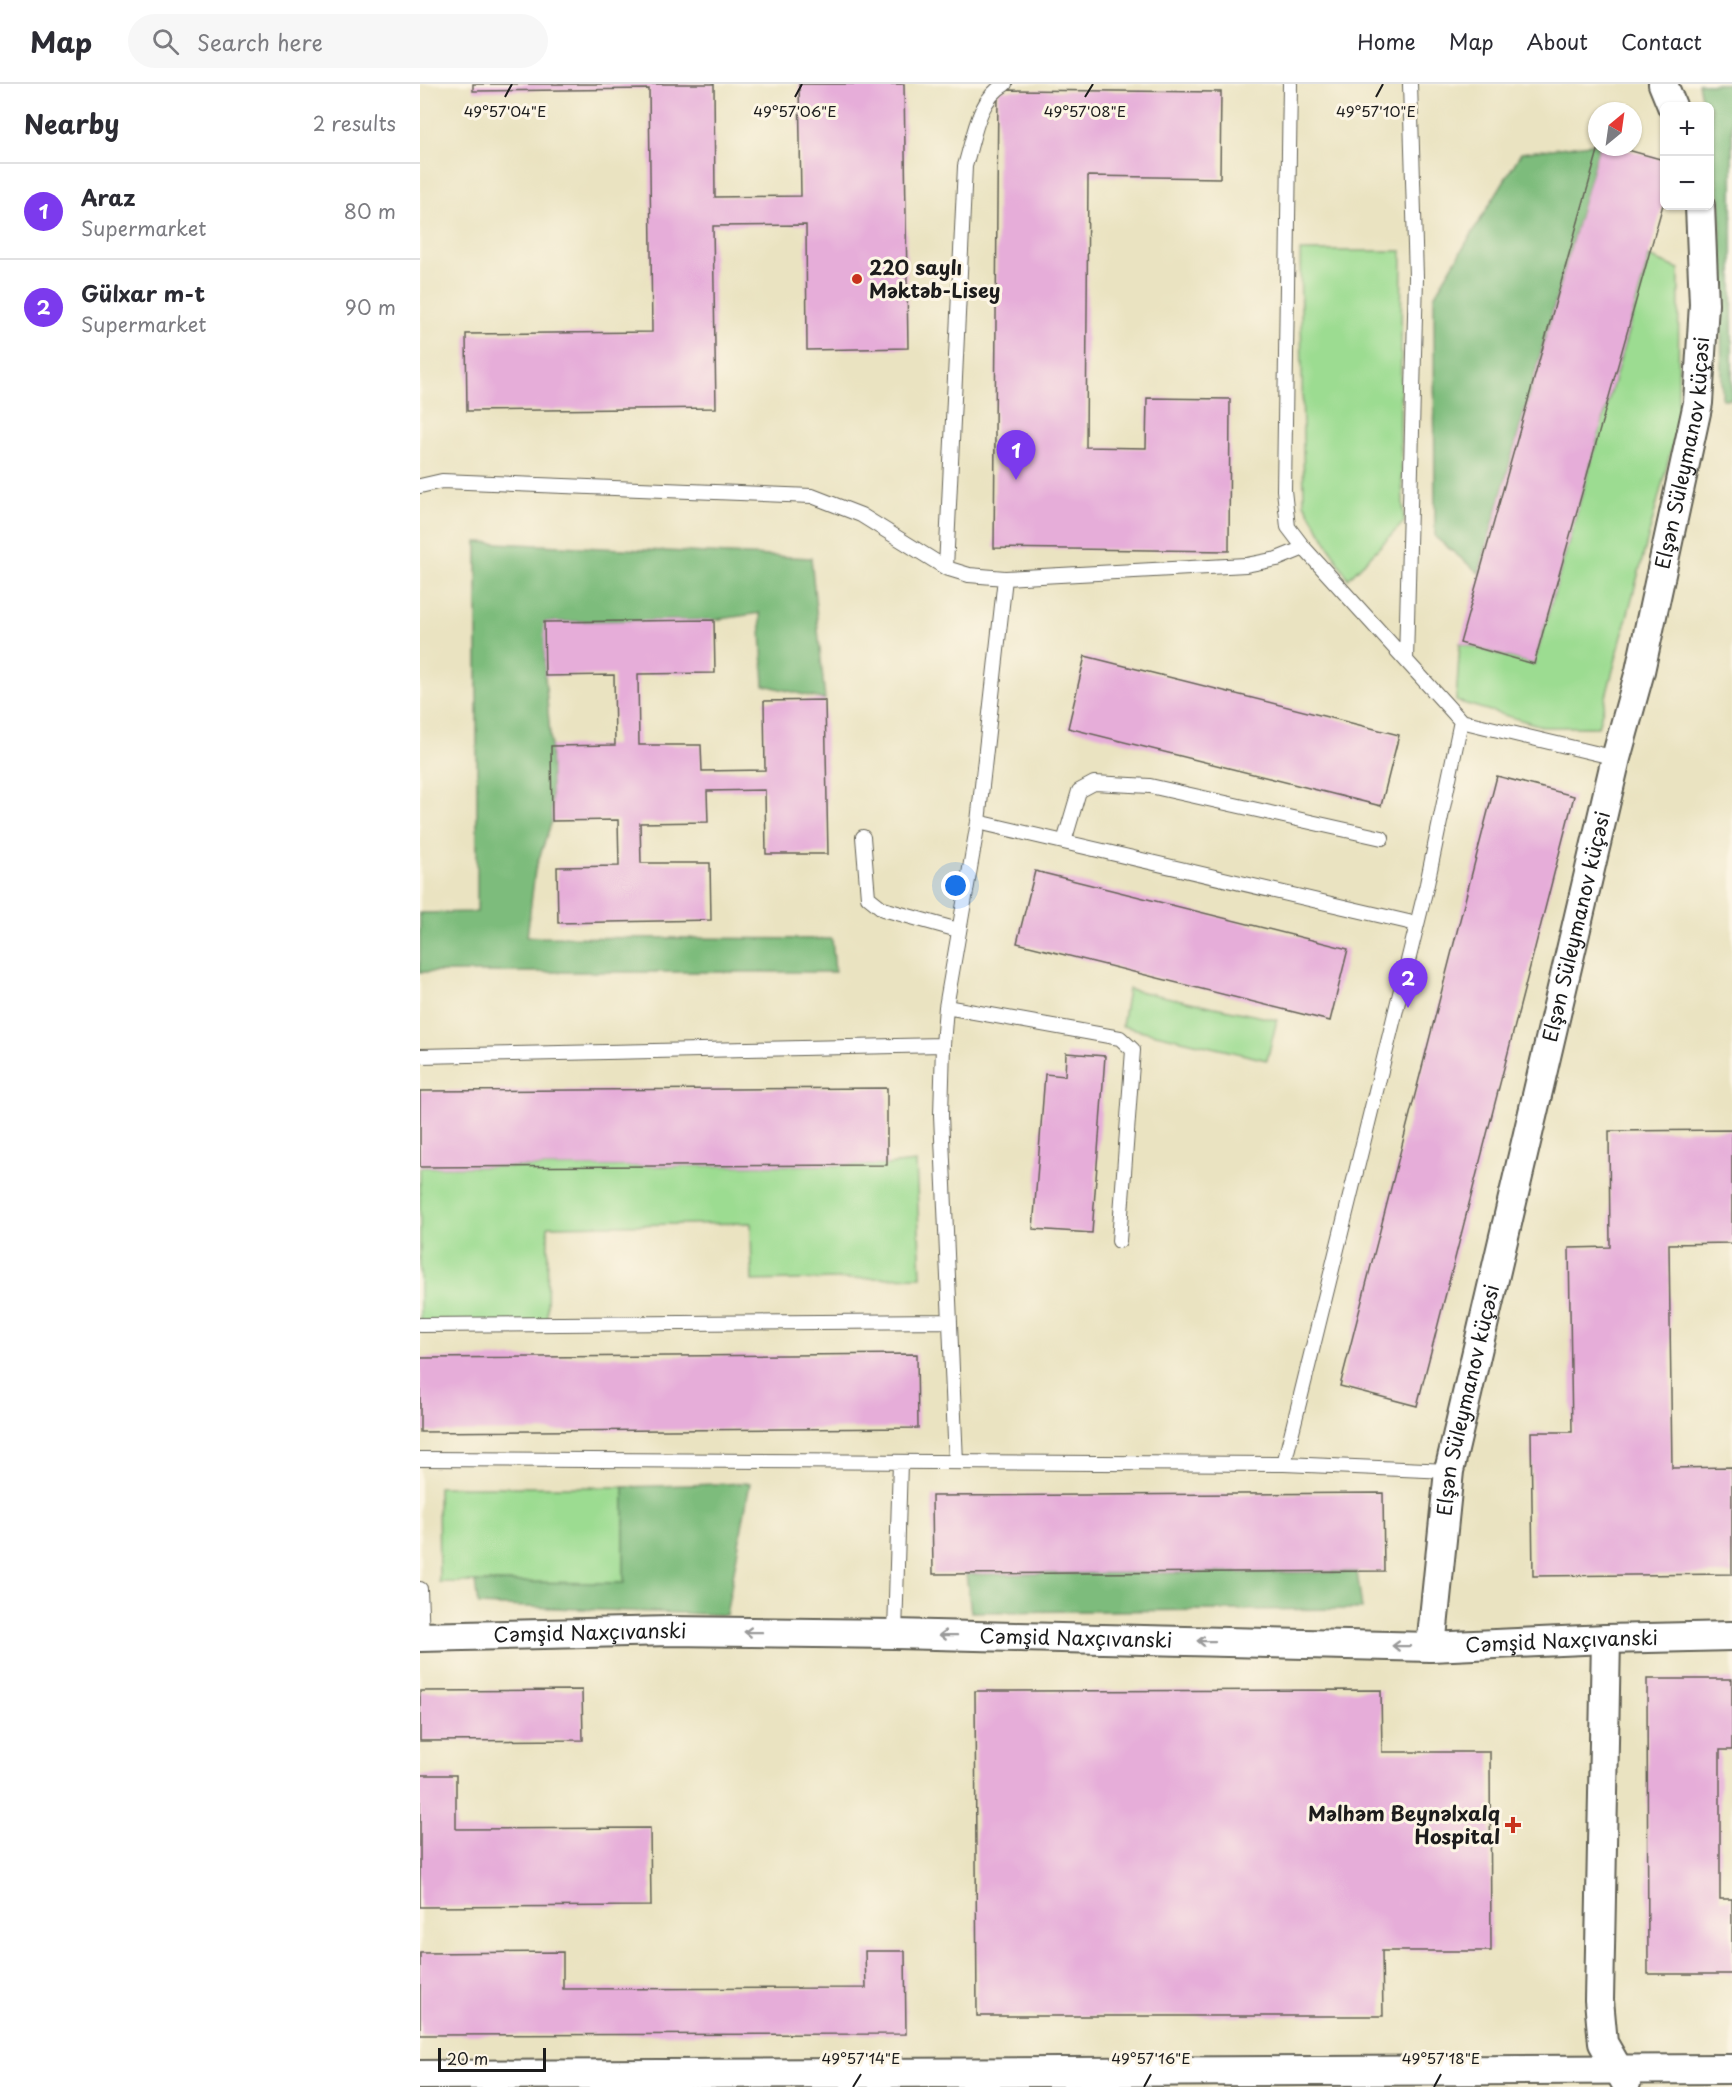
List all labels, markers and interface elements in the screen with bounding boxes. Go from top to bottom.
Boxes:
search box [128,14,548,68]
text: Map [30,20,92,63]
icon: search [149,25,182,58]
text: Search here [197,25,323,58]
text: Home [1357,25,1416,57]
text: Map [1449,25,1494,57]
text: About [1527,25,1588,57]
text: Contact [1621,25,1702,57]
text: 49°57'04"E [464,99,546,122]
text: 49°57'06"E [753,99,837,122]
text: 49°57'08"E [1044,99,1126,122]
text: 49°57'10"E [1336,99,1416,122]
north arrow [1588,102,1642,156]
map controls [1660,102,1714,210]
button: + [1660,102,1714,156]
text: Nearby [24,104,119,143]
text: 2 results [313,108,396,138]
button: − [1660,156,1714,210]
text: Araz [81,180,136,213]
text: 1 [39,196,48,226]
text: 80 m [344,196,396,226]
text: Supermarket [81,213,207,243]
place label: 220 saylı Məktəb-Lisey [869,252,1000,305]
marker: 220 saylı Məktəb-Lisey [850,272,864,286]
text: Gülxar m-t [81,276,205,309]
text: 2 [36,292,51,322]
text: 90 m [345,292,396,322]
text: Supermarket [81,309,207,339]
street label: Elşən Süleymanov küçəsi [1646,336,1716,572]
pin: 1 [996,430,1036,480]
street label: Elşən Süleymanov küçəsi [1534,808,1617,1045]
your location [941,871,970,900]
pin: 2 [1388,958,1428,1008]
street label: Elşən Süleymanov küçəsi [1429,1281,1506,1517]
street label: Cəmşid Naxçıvanski [493,1615,687,1649]
street label: Cəmşid Naxçıvanski [979,1620,1173,1655]
street label: Cəmşid Naxçıvanski [1464,1622,1658,1659]
one-way arrow [743,1626,763,1638]
one-way arrow [938,1629,958,1641]
one-way arrow [1196,1636,1216,1647]
one-way arrow [1391,1640,1411,1652]
place label: Məlhəm Beynəlxalq Hospital [1308,1798,1500,1851]
marker: Məlhəm Beynəlxalq Hospital [1504,1816,1522,1834]
scale bar [438,2045,546,2072]
text: 20 m [447,2046,488,2070]
text: 49°57'14"E [822,2046,900,2069]
text: 49°57'16"E [1111,2046,1191,2069]
text: 49°57'18"E [1402,2046,1480,2069]

